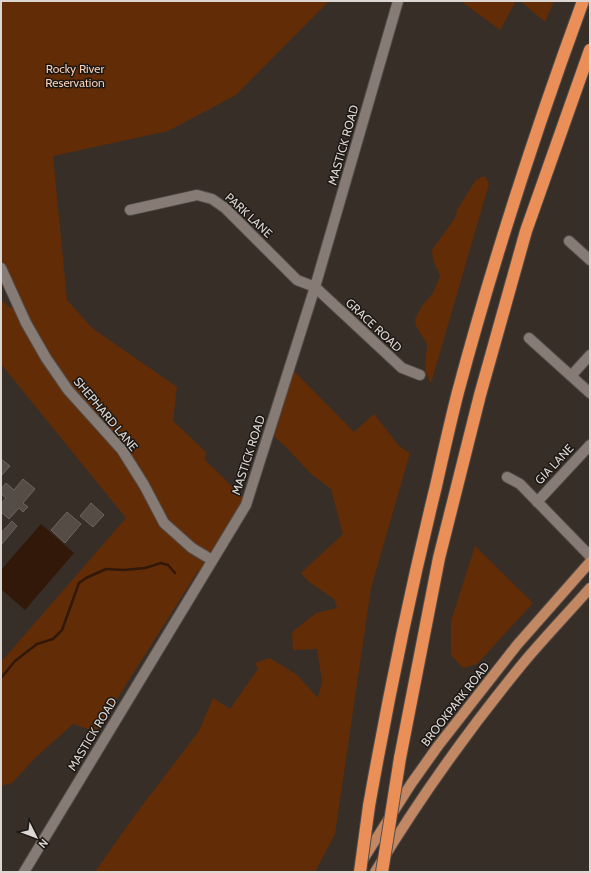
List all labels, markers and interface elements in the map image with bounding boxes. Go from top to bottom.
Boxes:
park label: Rocky River Reservation [45,61,105,90]
street label: MASTICK ROAD [324,103,362,187]
street label: PARK LANE [222,189,276,241]
street label: GRACE ROAD [343,295,406,355]
street label: SHEPHARD LANE [71,374,142,454]
street label: MASTICK ROAD [228,413,268,497]
street label: GIA LANE [532,440,577,487]
street label: BROOKPARK ROAD [417,659,493,749]
street label: MASTICK ROAD [64,694,120,773]
north arrow [16,817,56,857]
text: N [36,836,51,851]

